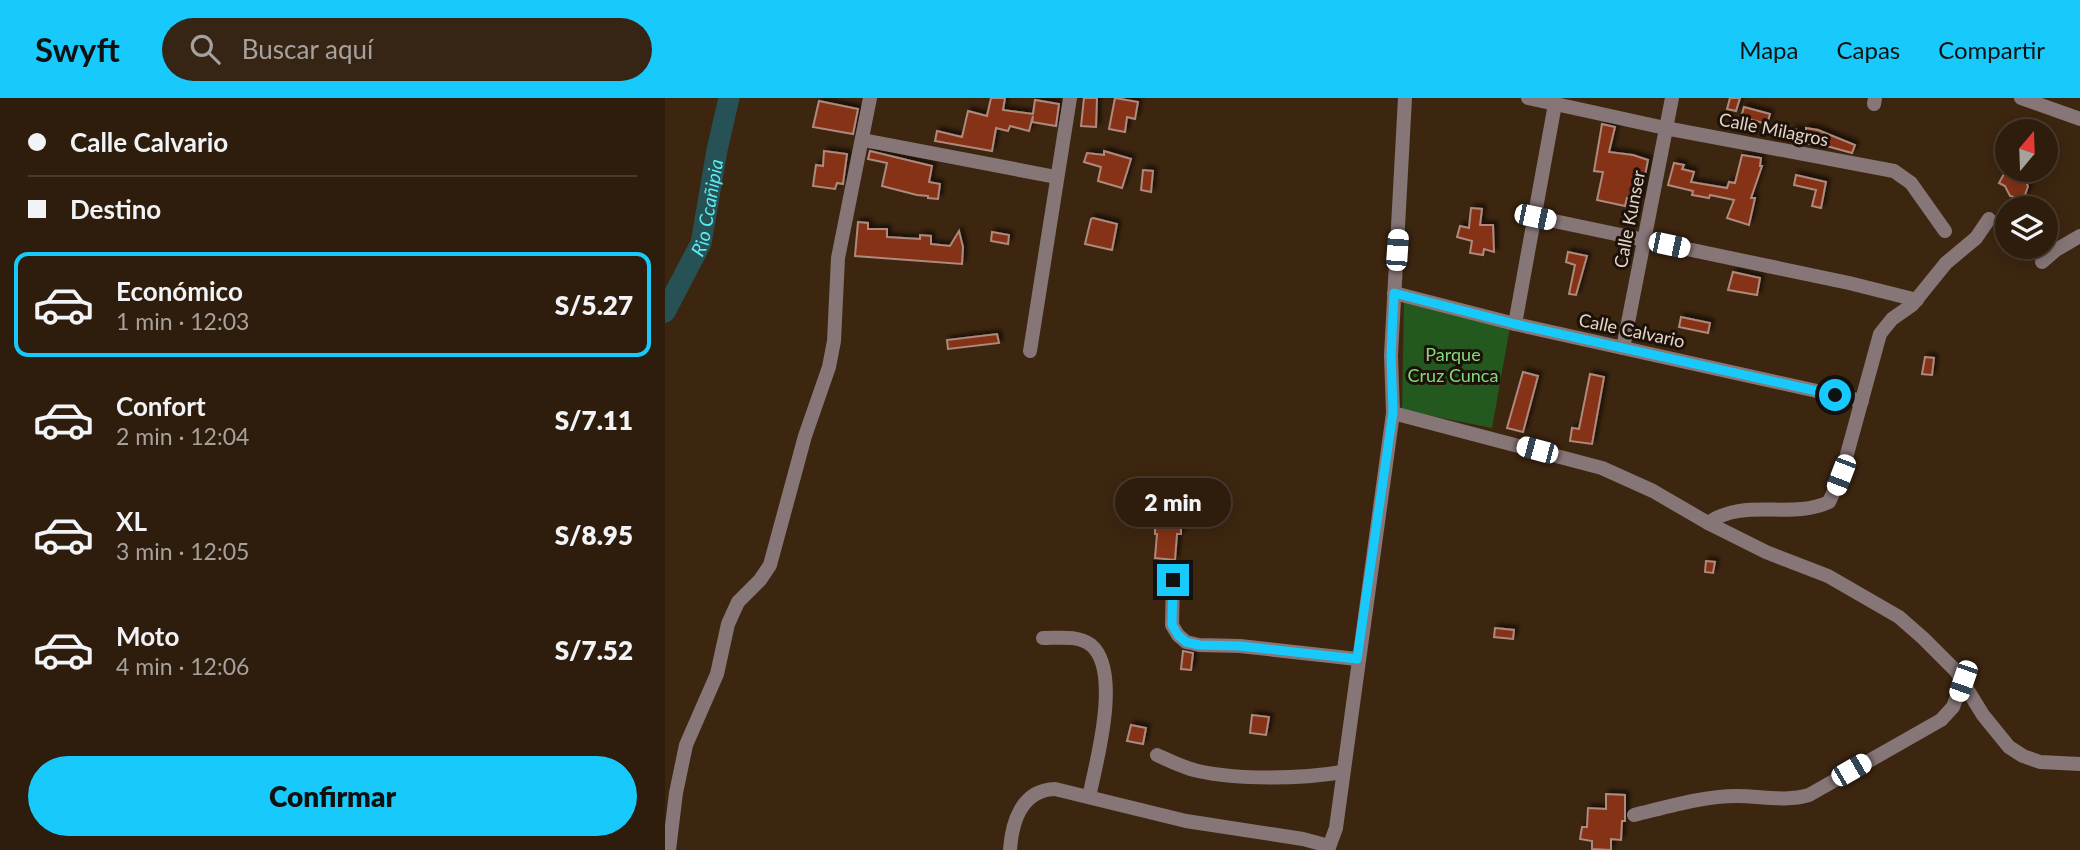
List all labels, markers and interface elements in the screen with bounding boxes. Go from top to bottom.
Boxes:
search box [162,18,652,81]
text: Swyft [35,29,120,69]
icon: search [186,30,224,68]
text: Buscar aquí [242,33,373,65]
text: Mapa [1739,35,1798,64]
text: Capas [1836,35,1900,64]
text: Compartir [1938,35,2045,64]
street label: Calle Milagros [1717,108,1831,150]
north arrow [1995,119,2058,182]
map controls [1995,119,2058,259]
text: Calle Calvario [70,126,228,158]
water label: Rio Ccañipia [685,157,727,260]
street label: Calle Kunser [1609,168,1649,270]
text: Destino [70,193,161,225]
button: layers [1995,196,2058,259]
car [1513,202,1558,232]
car [1386,228,1409,272]
car [1647,230,1692,260]
icon: car [32,273,95,336]
text: Económico [116,275,243,307]
text: S/5.27 [555,289,633,321]
text: 1 min · 12:03 [116,307,249,335]
street label: Calle Calvario [1577,308,1687,352]
park label: Parque Cruz Cunca [1408,343,1498,386]
route start [1819,379,1851,411]
icon: car [32,388,95,451]
text: Confort [116,390,206,422]
text: S/7.11 [555,404,633,436]
text: 2 min · 12:04 [116,422,249,450]
car [1514,434,1561,466]
car [1824,452,1859,498]
callout: 2 min [1115,478,1231,528]
text: 2 min [1144,488,1202,516]
icon: car [32,503,95,566]
text: XL [116,505,147,537]
text: S/8.95 [555,519,633,551]
text: 3 min · 12:05 [116,537,249,565]
route end [1157,564,1189,596]
icon: car [32,618,95,681]
text: Moto [116,620,179,652]
text: S/7.52 [555,634,633,666]
text: 4 min · 12:06 [116,652,249,680]
car [1947,658,1980,704]
car [1828,750,1875,790]
button: Confirmar [28,756,637,836]

